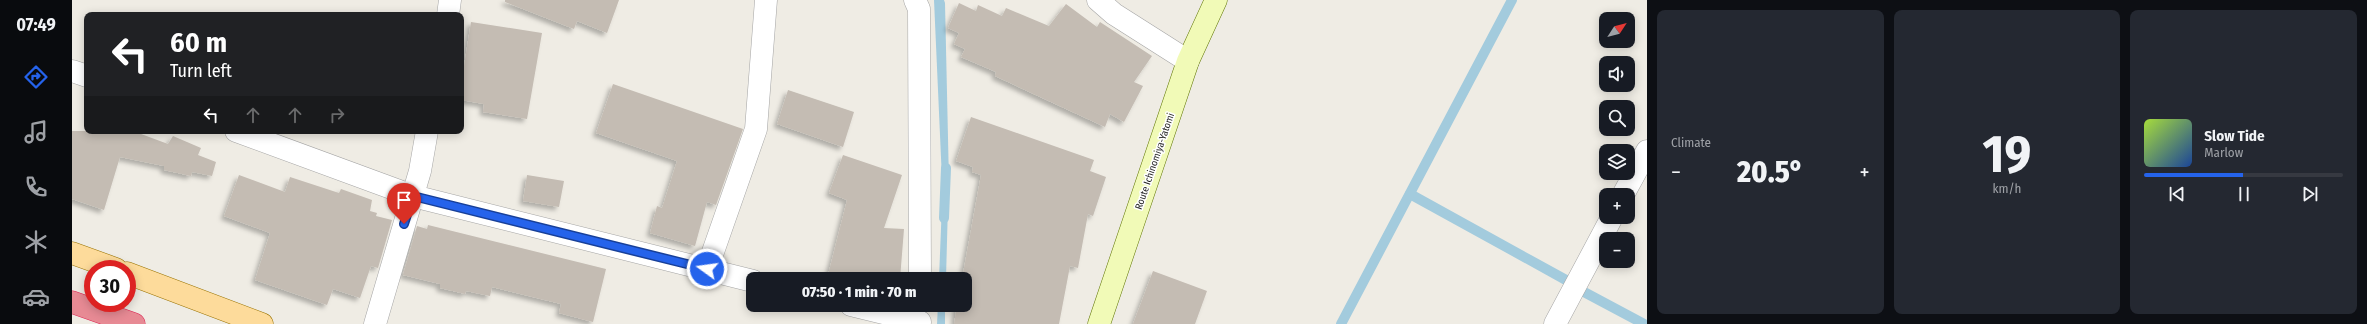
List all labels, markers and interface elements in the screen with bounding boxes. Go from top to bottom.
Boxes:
north arrow [1599,12,1635,48]
map controls [1599,12,1635,268]
text: 07:49 [16,14,56,36]
text: 60 m [170,26,227,59]
icon: left [104,28,156,80]
button: sound [1599,56,1635,92]
text: Turn left [170,60,232,82]
icon: directions [22,63,50,91]
button: search [1599,100,1635,136]
icon: left [200,104,222,126]
icon: ahead [242,104,264,126]
icon: ahead [284,104,306,126]
icon: right [326,104,348,126]
street label: Route Ichinomiya-Yatomi [1133,111,1177,211]
icon: music [22,118,50,146]
text: 19 [1983,123,2031,186]
text: Slow Tide [2204,127,2265,145]
text: Climate [1671,135,1711,150]
button: layers [1599,144,1635,180]
text: Marlow [2204,145,2243,160]
text: 20.5° [1737,154,1804,190]
text: − [1671,159,1681,186]
text: + [1860,159,1870,186]
icon: phone [22,173,50,201]
text: km/h [1992,181,2021,196]
pin [387,183,421,224]
icon: previous [2166,183,2188,205]
icon: pause [2233,183,2255,205]
icon: next [2299,183,2321,205]
button: + [1599,188,1635,224]
icon: arrive [393,189,415,211]
icon: climate [22,228,50,256]
button: − [1599,232,1635,268]
position arrow [686,248,728,290]
speed limit sign: 30 [84,260,136,312]
icon: car [22,283,50,311]
text: 07:50 · 1 min · 70 m [802,283,916,301]

